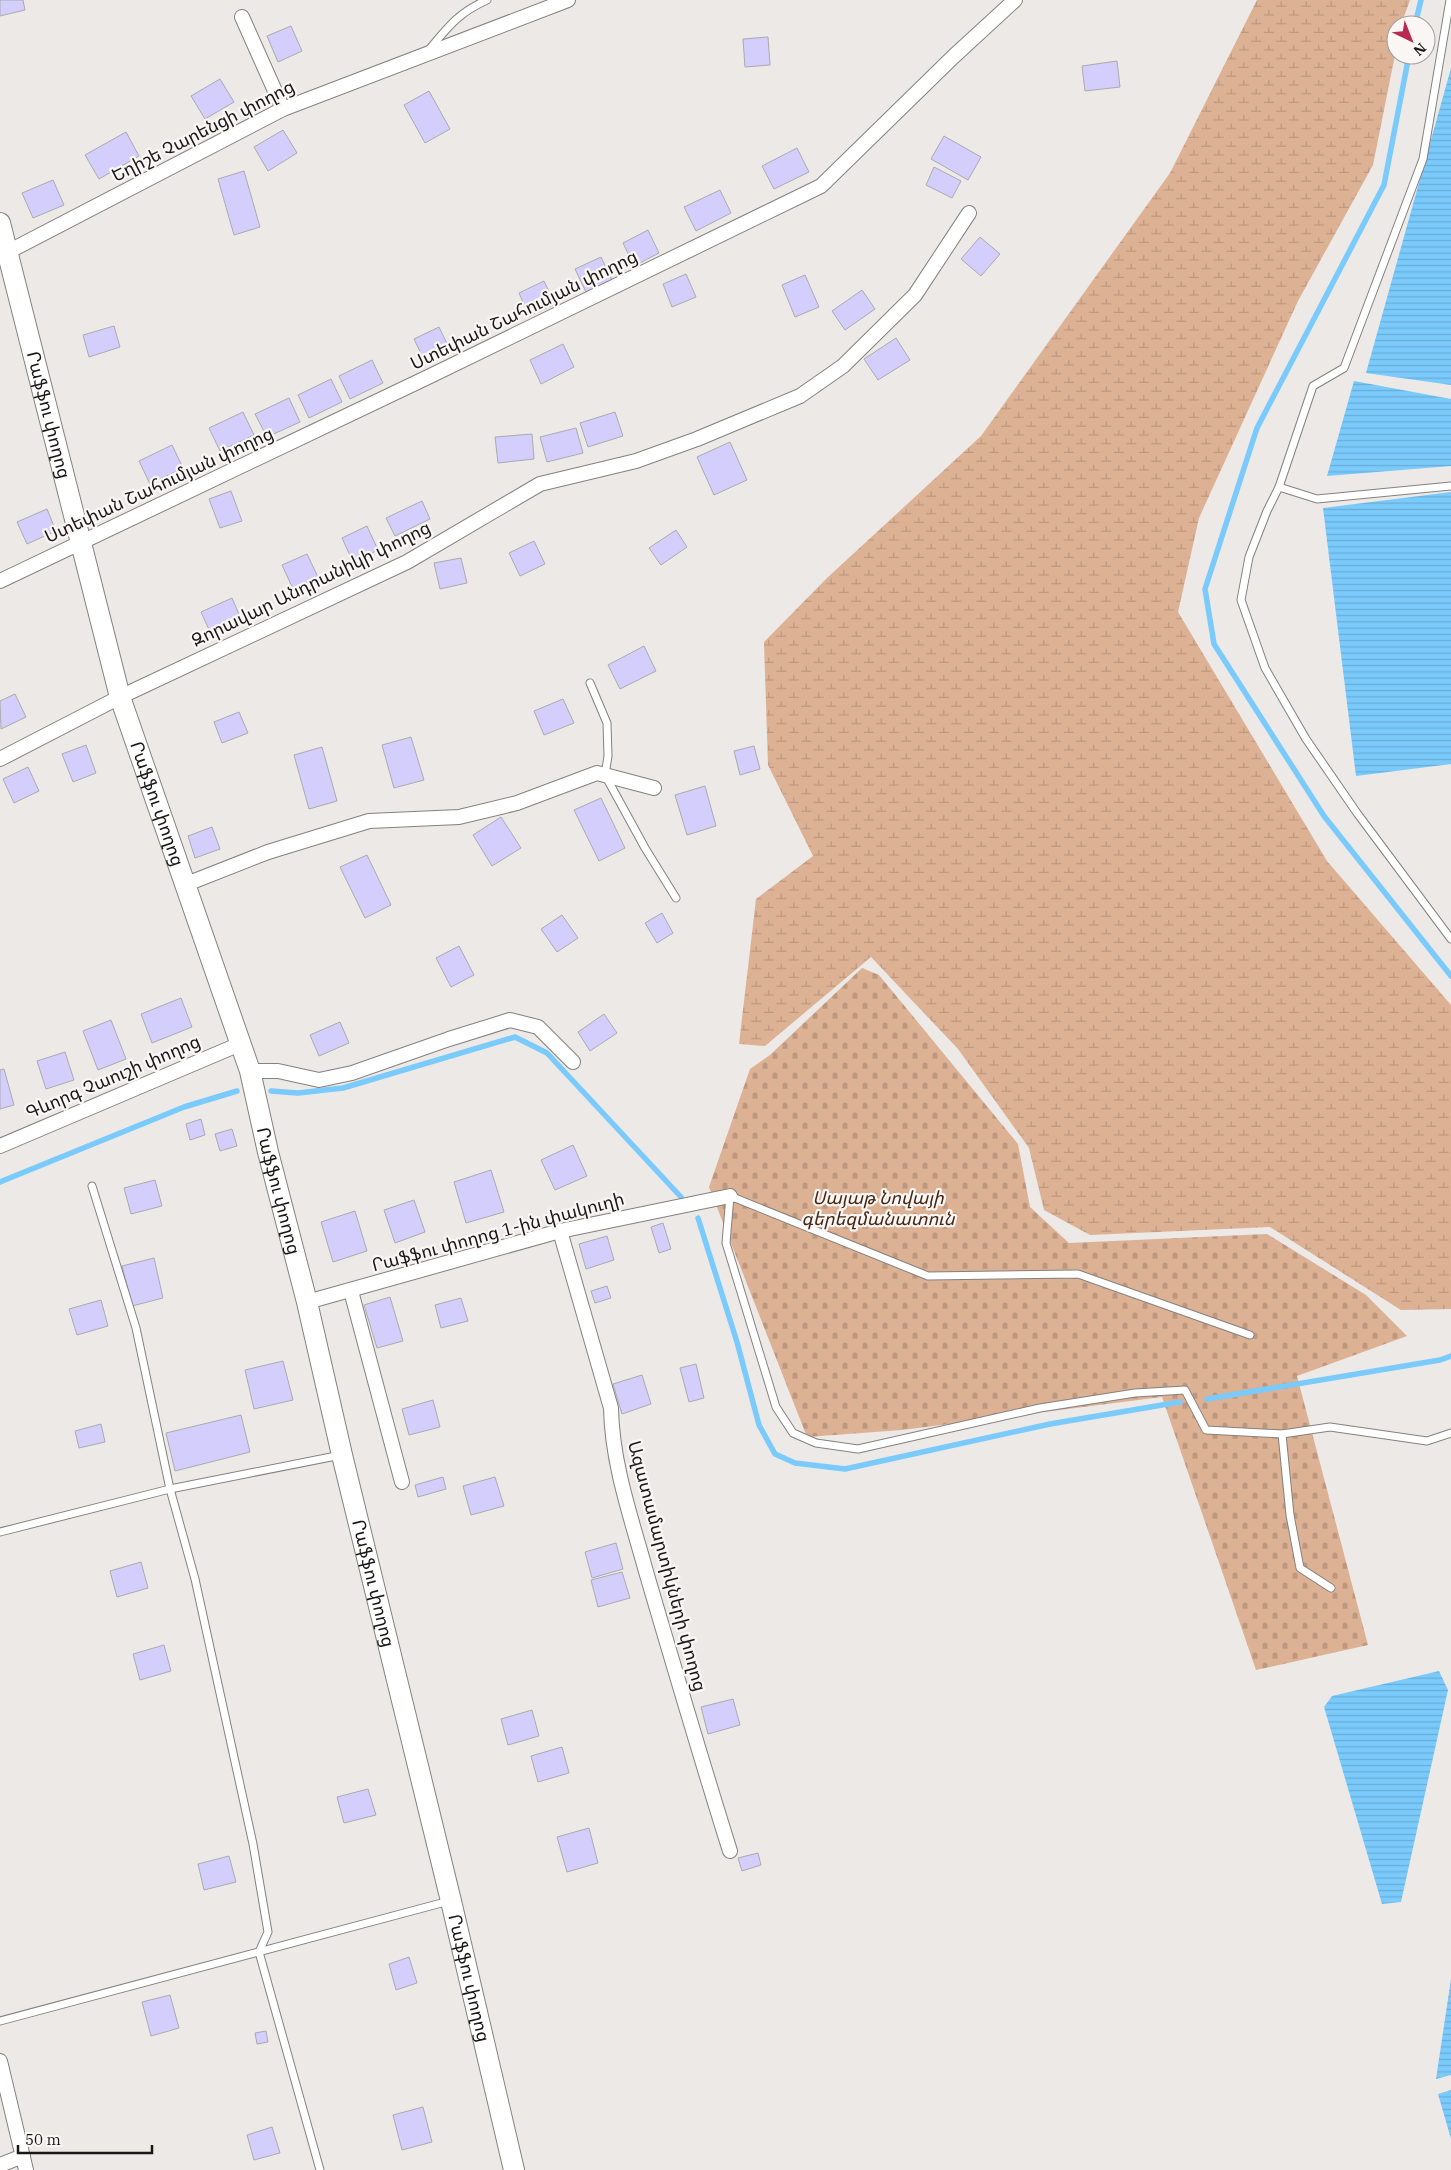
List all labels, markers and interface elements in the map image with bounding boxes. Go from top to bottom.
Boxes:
north arrow [1386,15,1436,65]
text: N [1410,39,1430,60]
street label: Եղիշե Չարենցի փողոց [107,74,298,187]
street label: Ստեփան Շահումյան փողոց [406,244,641,375]
street label: Րաֆֆու փողոց [22,349,76,481]
street label: Ստեփան Շահումյան փողոց [41,421,277,548]
street label: Զորավար Անդրանիկի փողոց [187,515,434,652]
street label: Րաֆֆու փողոց [125,738,190,869]
street label: Գևորգ Չաուշի փողոց [22,1029,204,1124]
street label: Րաֆֆու փողոց [252,1125,306,1257]
park label: Սայաթ Նովայի գերեզմանատուն [801,1186,956,1230]
street label: Րաֆֆու փողոց 1-ին փակուղի [369,1187,627,1276]
street label: Ազատամարտիկների փողոց [623,1438,712,1694]
street label: Րաֆֆու փողոց [347,1517,401,1650]
street label: Րաֆֆու փողոց [443,1912,496,2044]
scale bar [18,2122,151,2154]
text: 50 m [25,2130,61,2149]

